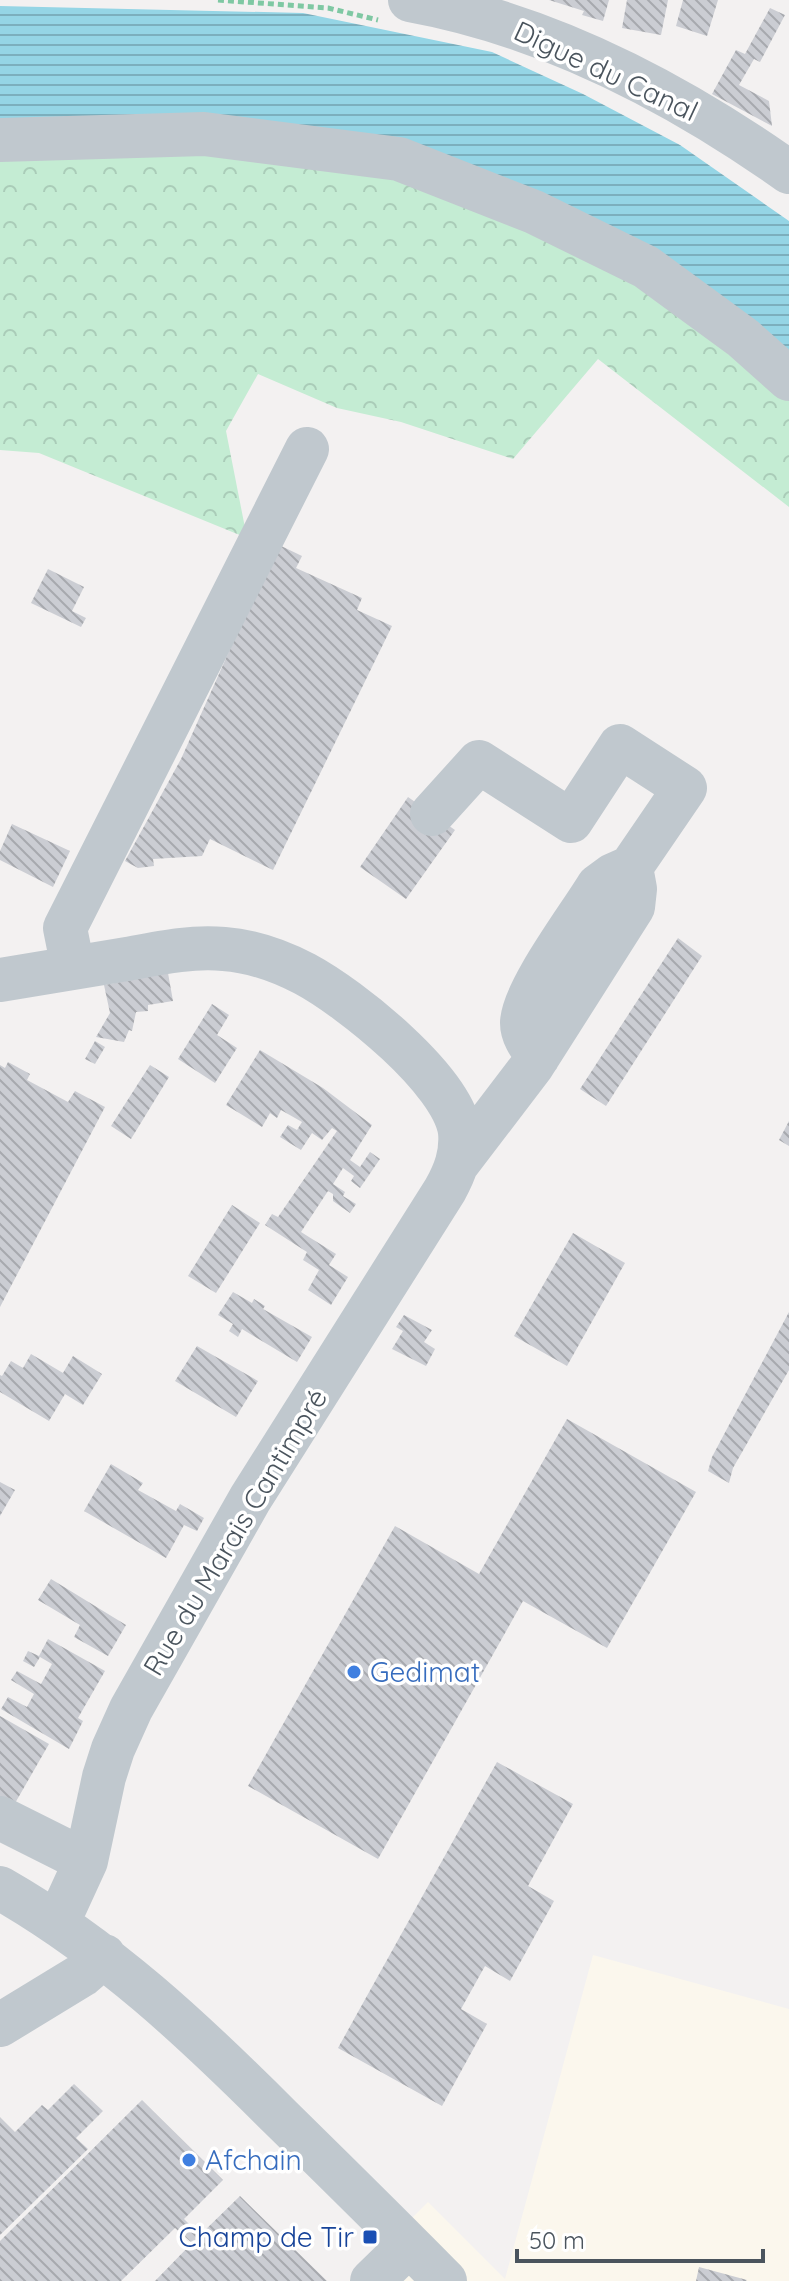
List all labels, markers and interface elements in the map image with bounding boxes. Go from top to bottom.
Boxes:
street label: Digue du Canal [509,13,704,128]
street label: Rue du Marais Cantimpré [135,1382,334,1682]
place label: Gedimat [370,1654,480,1689]
marker: Gedimat [345,1663,363,1681]
place label: Afchain [205,2142,302,2177]
marker: Afchain [180,2151,198,2169]
scale bar [517,2213,763,2263]
place label: Champ de Tir [179,2219,354,2254]
text: 50 m [529,2225,585,2255]
marker: Champ de Tir [361,2228,379,2246]

